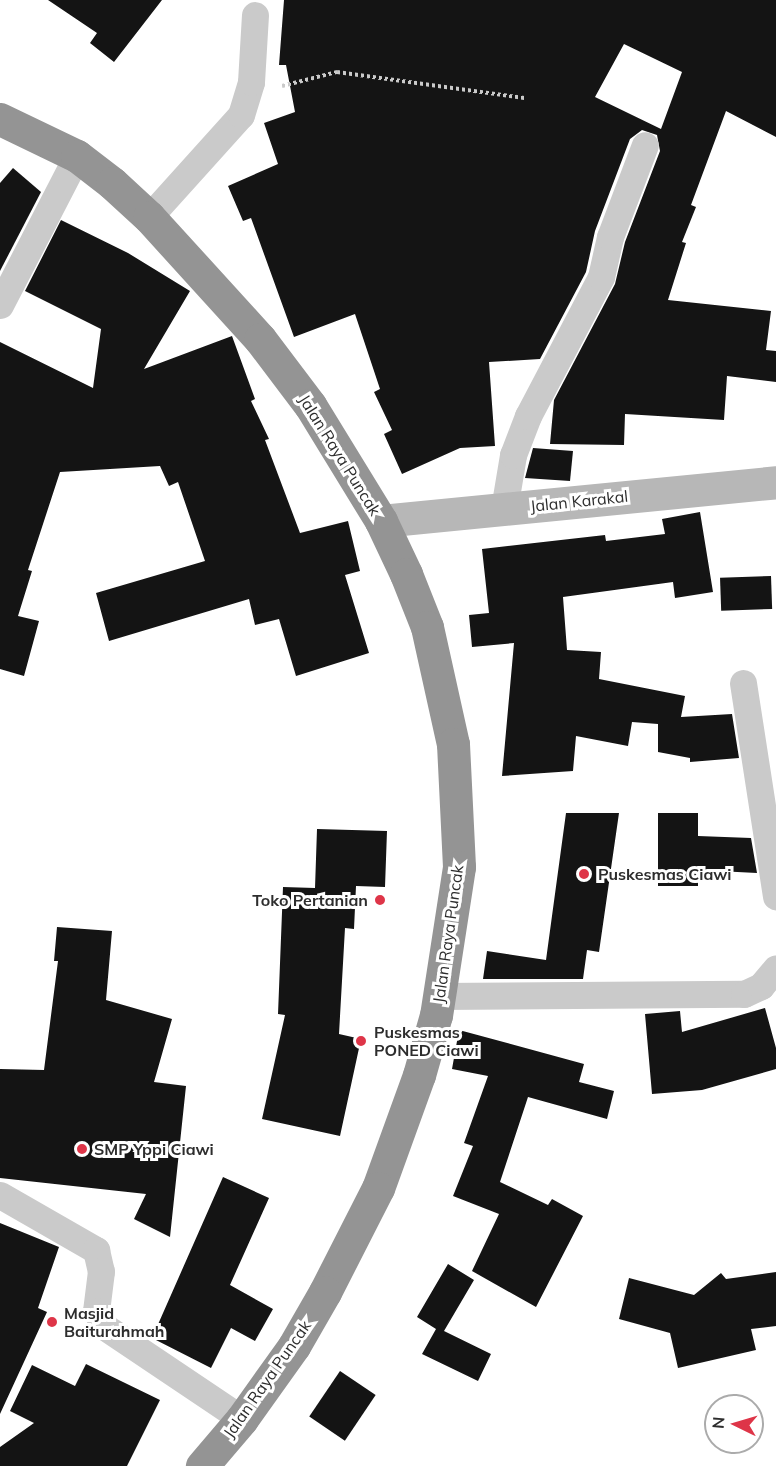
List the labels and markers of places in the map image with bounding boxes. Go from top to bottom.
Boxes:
place label: Puskesmas Ciawi [598,864,732,884]
marker: Puskesmas Ciawi [575,865,593,883]
place label: Toko Pertanian [252,890,368,910]
marker: Toko Pertanian [373,893,387,907]
place label: Puskesmas PONED Ciawi [374,1022,479,1060]
marker: Puskesmas PONED Ciawi [352,1032,370,1050]
place label: SMP Yppi Ciawi [94,1139,214,1159]
marker: SMP Yppi Ciawi [75,1142,89,1156]
place label: Masjid Baiturahmah [64,1303,164,1341]
marker: Masjid Baiturahmah [45,1315,59,1329]

